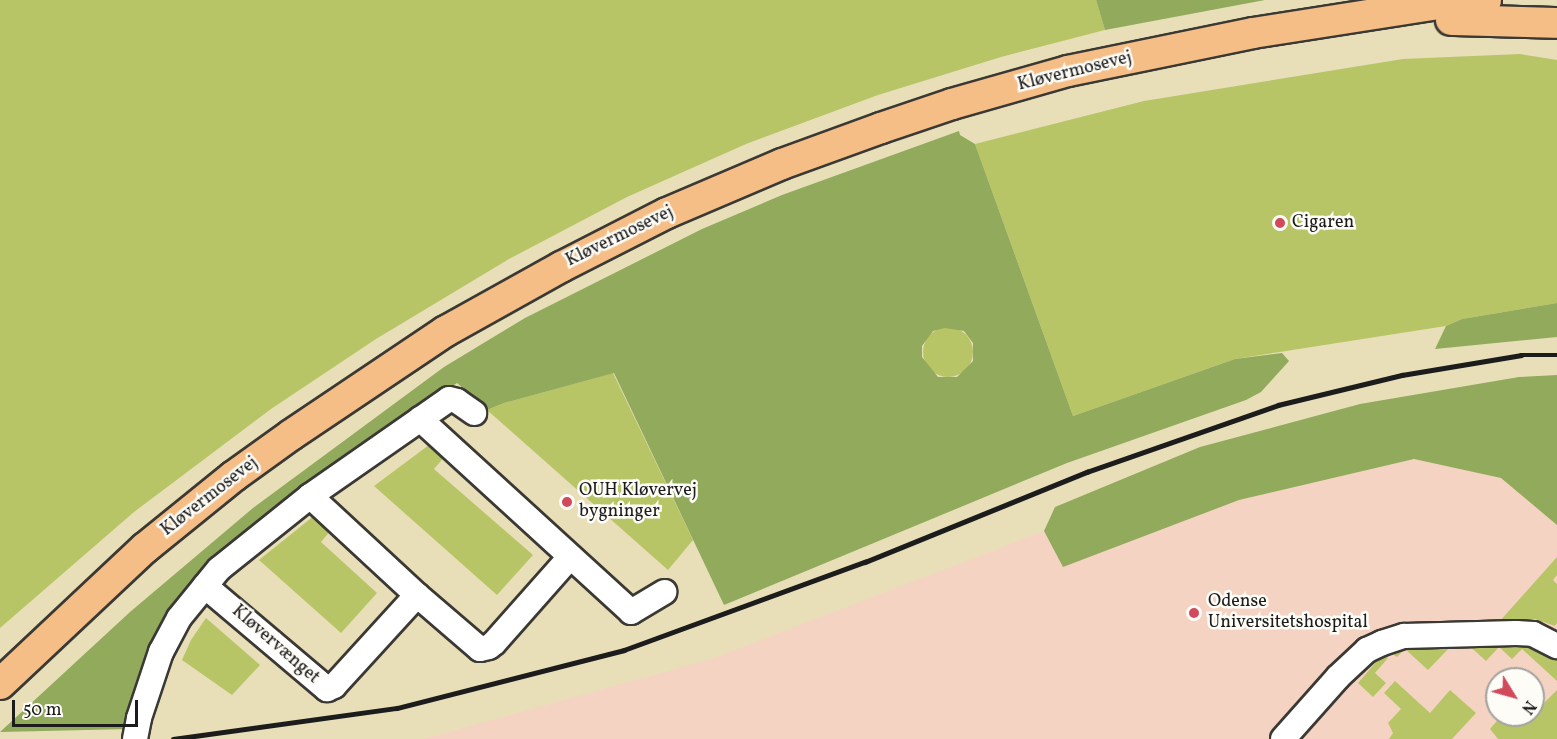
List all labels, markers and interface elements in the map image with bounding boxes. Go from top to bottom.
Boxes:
street label: Kløvermosevej [1016,47,1134,97]
street label: Kløvermosevej [563,202,677,272]
place label: Cigaren [1292,212,1354,234]
marker: Cigaren [1273,216,1287,230]
street label: Kløvermosevej [157,453,263,541]
place label: OUH Kløvervej bygninger [579,481,697,524]
marker: OUH Kløvervej bygninger [560,495,574,509]
place label: Odense Universitetshospital [1208,592,1368,634]
street label: Kløvervænget [227,601,323,689]
marker: Odense Universitetshospital [1185,604,1203,622]
north arrow [1485,667,1545,727]
scale bar [15,688,141,726]
text: N [1515,695,1540,718]
text: 50 m [23,698,62,723]

